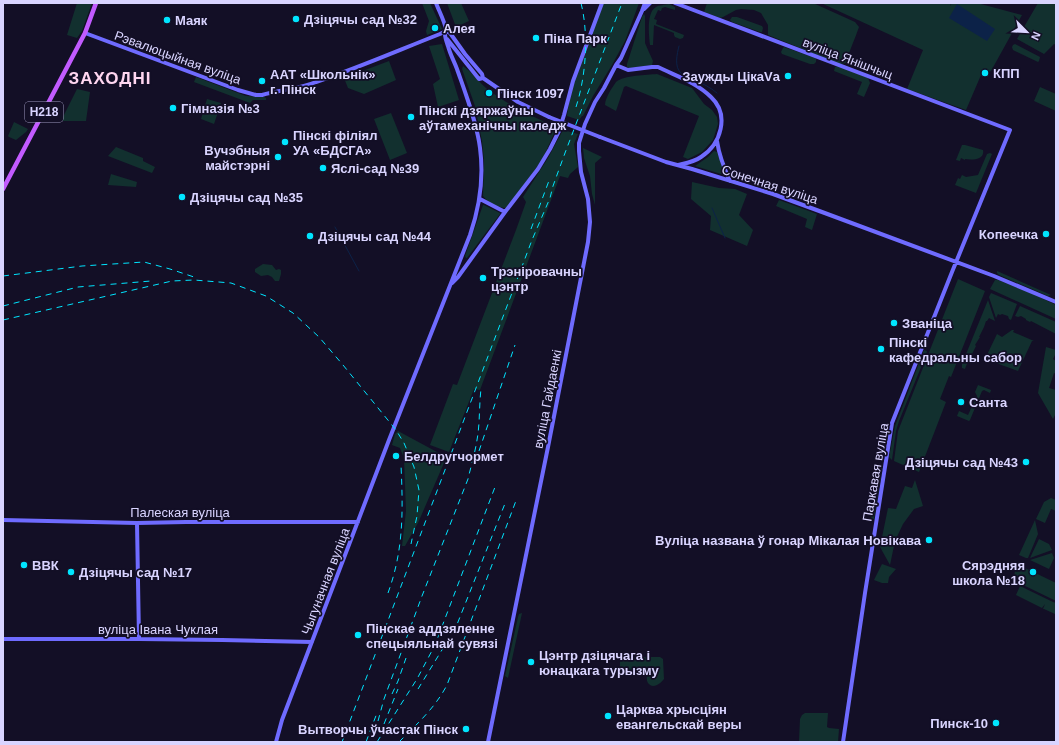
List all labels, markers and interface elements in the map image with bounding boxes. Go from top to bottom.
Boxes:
place label: Дзіцячы сад №32 [304,12,417,27]
north arrow [1007,12,1047,52]
place label: Маяк [175,13,208,28]
marker: Дзіцячы сад №32 [291,14,301,24]
marker: Маяк [162,15,172,25]
place label: Алея [443,21,475,36]
marker: Алея [430,23,440,33]
street label: Рэвалюцыйная вуліца [113,28,244,88]
text: N [1029,30,1043,42]
place label: Піна Парк [544,31,607,46]
marker: Піна Парк [531,33,541,43]
street label: вуліца Янішчыц [801,34,895,83]
place label: КПП [993,66,1020,81]
place label: ААТ «Школьнік» г. Пінск [270,67,375,97]
marker: КПП [980,68,990,78]
district label: ЗАХОДНІ [69,69,151,88]
place label: Заужды ЦікаVа [682,69,781,84]
marker: Заужды ЦікаVа [783,71,793,81]
marker: ААТ «Школьнік» г. Пінск [257,76,267,86]
place label: Пінск 1097 [497,86,564,101]
marker: Пінск 1097 [484,88,494,98]
place label: Гімназія №3 [181,101,260,116]
road number: Н218 [25,102,63,122]
marker: Гімназія №3 [168,103,178,113]
place label: Пінскі дзяржаўны аўтамеханічны каледж [419,103,567,133]
marker: Пінскі дзяржаўны аўтамеханічны каледж [406,112,416,122]
place label: Пінскі філіял УА «БДСГА» [293,128,377,158]
marker: Пінскі філіял УА «БДСГА» [280,137,290,147]
place label: Вучэбныя майстэрні [204,143,270,173]
marker: Вучэбныя майстэрні [273,152,283,162]
place label: Яслі-сад №39 [331,161,419,176]
street label: Сонечная вуліца [720,162,821,207]
marker: Яслі-сад №39 [318,163,328,173]
place label: Дзіцячы сад №35 [190,190,303,205]
marker: Дзіцячы сад №35 [177,192,187,202]
place label: Копеечка [979,227,1039,242]
place label: Дзіцячы сад №44 [318,229,432,244]
marker: Копеечка [1041,229,1051,239]
marker: Дзіцячы сад №44 [305,231,315,241]
place label: Трэніровачны цэнтр [491,264,582,294]
marker: Трэніровачны цэнтр [478,273,488,283]
place label: Званіца [902,316,953,331]
marker: Званіца [889,318,899,328]
place label: Пінскі кафедральны сабор [889,335,1022,365]
marker: Пінскі кафедральны сабор [876,344,886,354]
street label: вуліца Гайдаенкі [531,348,564,450]
place label: Санта [969,395,1008,410]
marker: Санта [956,397,966,407]
street label: Паркавая вуліца [859,421,892,522]
place label: Белдругчормет [404,449,504,464]
marker: Белдругчормет [391,451,401,461]
place label: Дзіцячы сад №43 [905,455,1018,470]
marker: Дзіцячы сад №43 [1021,457,1031,467]
street label: Палеская вуліца [130,505,231,520]
street label: Чыгуначная вуліца [298,525,353,637]
place label: Вуліца названа ў гонар Мікалая Новікава [655,533,922,548]
marker: Вуліца названа ў гонар Мікалая Новікава [924,535,934,545]
place label: ВВК [32,558,59,573]
place label: Сярэдняя школа №18 [952,558,1025,588]
marker: ВВК [19,560,29,570]
place label: Дзіцячы сад №17 [79,565,192,580]
marker: Дзіцячы сад №17 [66,567,76,577]
marker: Сярэдняя школа №18 [1028,567,1038,577]
place label: Пінскае аддзяленне спецыяльнай сувязі [366,621,498,651]
street label: вуліца Івана Чуклая [98,622,218,637]
marker: Пінскае аддзяленне спецыяльнай сувязі [353,630,363,640]
place label: Цэнтр дзіцячага і юнацкага турызму [539,648,660,678]
marker: Цэнтр дзіцячага і юнацкага турызму [526,657,536,667]
place label: Царква хрысціян евангельскай веры [616,702,742,732]
marker: Царква хрысціян евангельскай веры [603,711,613,721]
place label: Пинск-10 [930,716,988,731]
marker: Пинск-10 [991,718,1001,728]
place label: Вытворчы ўчастак Пінск [298,722,458,737]
marker: Вытворчы ўчастак Пінск [461,724,471,734]

